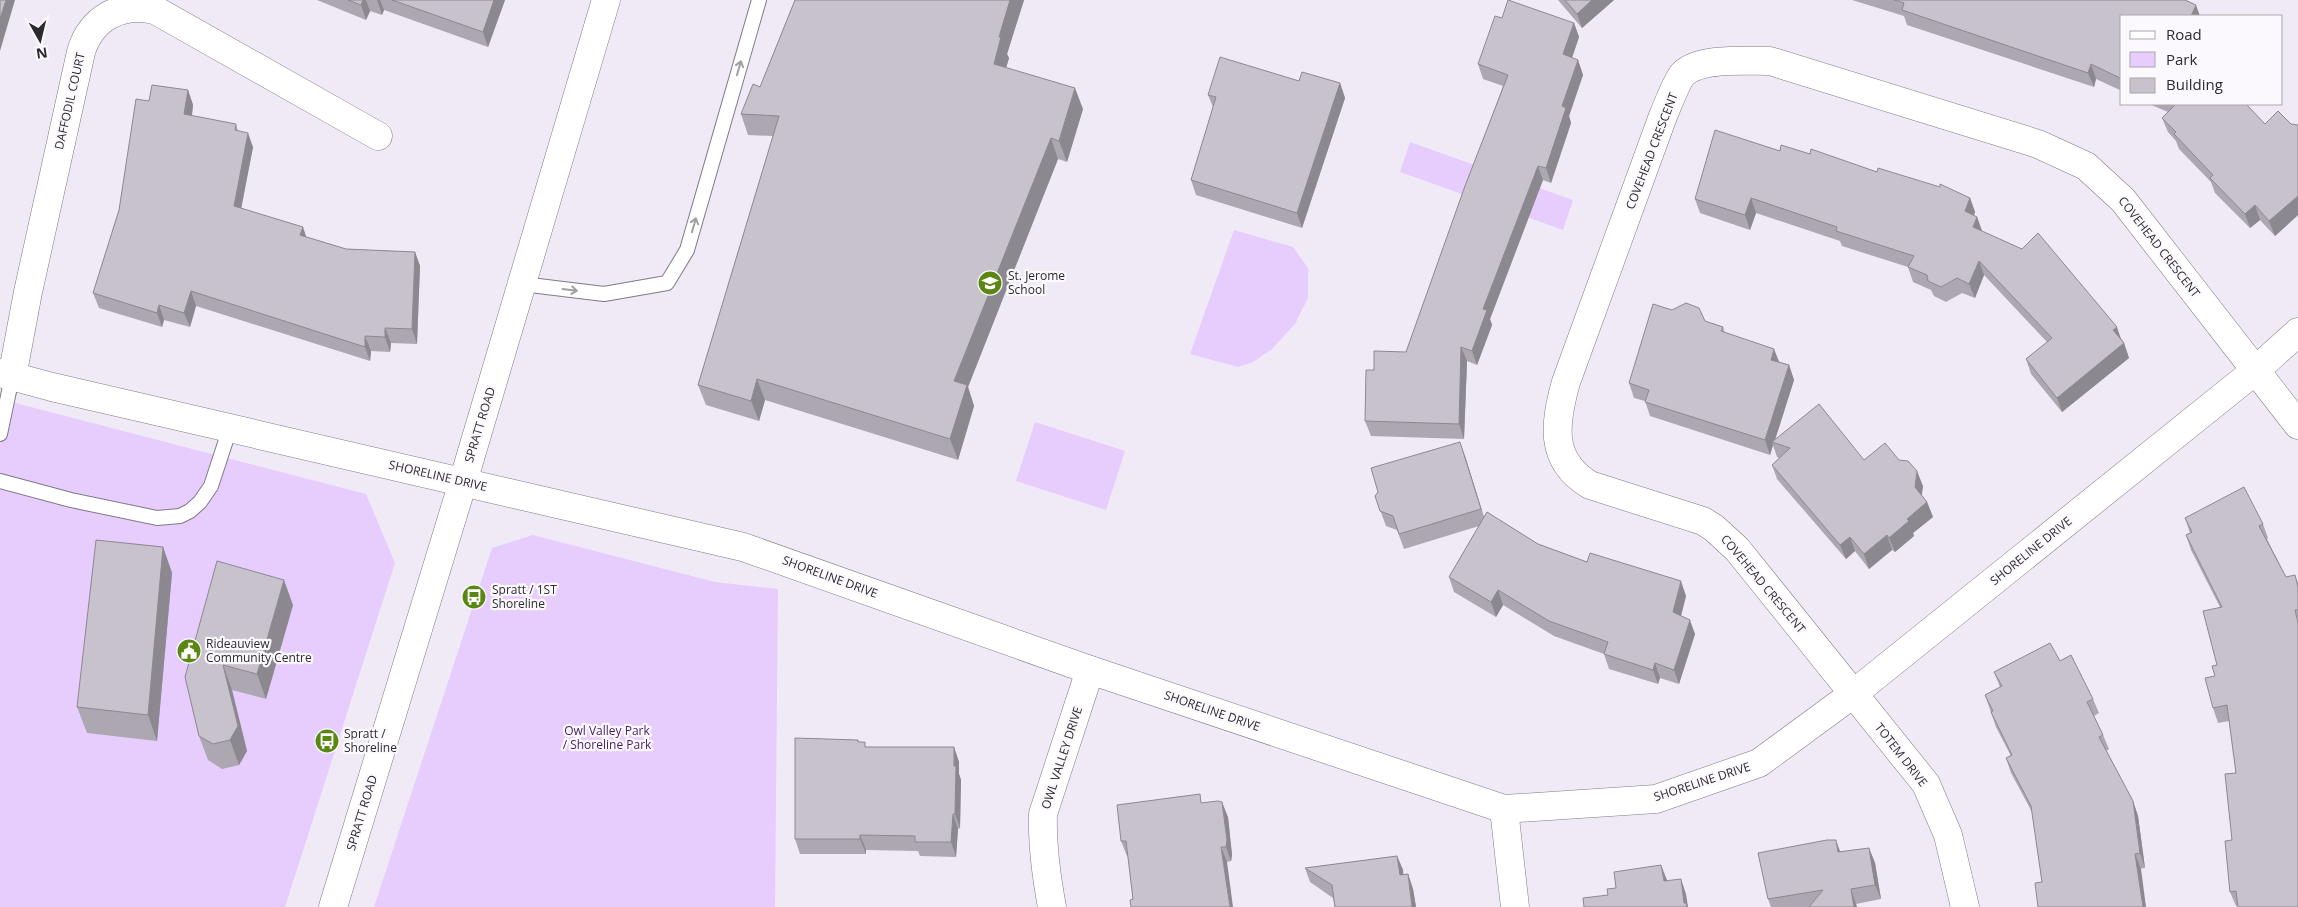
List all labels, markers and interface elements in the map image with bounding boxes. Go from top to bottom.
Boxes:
north arrow [15,15,65,65]
legend [2120,15,2283,105]
text: Road [2166,24,2202,44]
text: N [35,43,49,64]
text: Park [2166,49,2197,69]
street label: DAFFODIL COURT [50,50,89,151]
one-way arrow [735,61,744,77]
text: Building [2166,74,2223,94]
street label: COVEHEAD CRESCENT [1621,90,1682,212]
street label: COVEHEAD CRESCENT [2115,193,2204,301]
one-way arrow [690,217,700,233]
place label: St. Jerome School [1008,267,1065,298]
school or university icon: St. Jerome School [977,270,1003,296]
one-way arrow [562,285,578,295]
street label: SPRATT ROAD [460,385,499,465]
street label: SHORELINE DRIVE [387,456,489,495]
street label: SHORELINE DRIVE [1986,512,2075,589]
street label: COVEHEAD CRESCENT [1717,531,1810,637]
street label: SHORELINE DRIVE [780,551,880,602]
place label: Spratt / 1ST Shoreline [492,581,557,612]
bus stop icon: Spratt / 1ST Shoreline [461,584,487,610]
place label: Rideauview Community Centre [206,635,312,666]
public building icon: Rideauview Community Centre [176,638,202,664]
street label: SHORELINE DRIVE [1162,686,1262,735]
street label: OWL VALLEY DRIVE [1037,704,1086,811]
street label: TOTEM DRIVE [1871,719,1932,790]
park label: Owl Valley Park / Shoreline Park [563,722,652,753]
place label: Spratt / Shoreline [344,725,397,756]
bus stop icon: Spratt / Shoreline [314,728,340,754]
street label: SHORELINE DRIVE [1651,758,1752,805]
street label: SPRATT ROAD [342,773,381,853]

